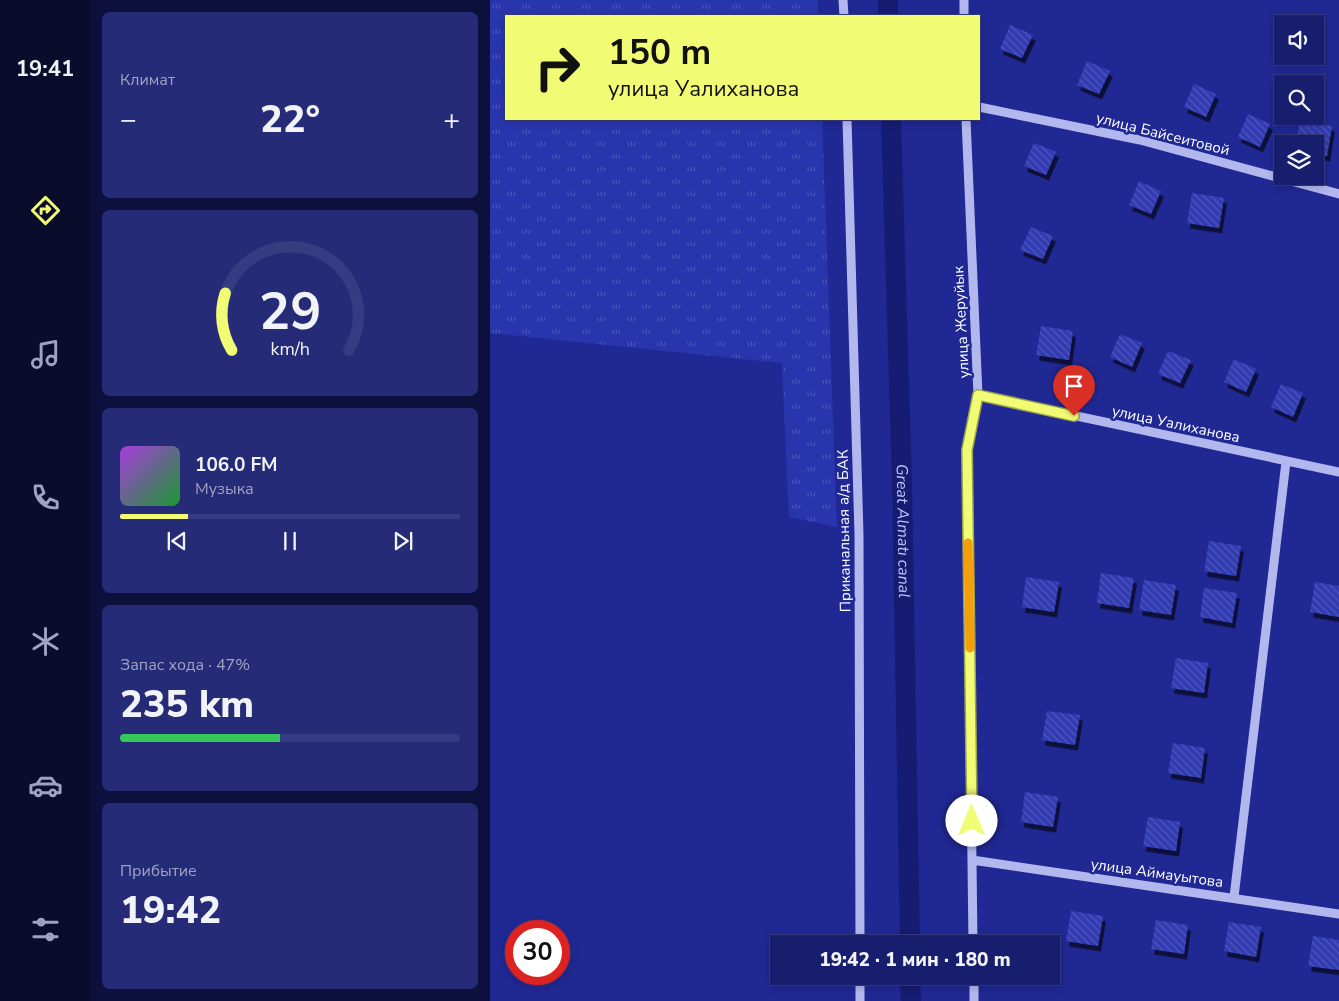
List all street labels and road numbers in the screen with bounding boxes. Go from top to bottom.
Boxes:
street label: улица Байсеитовой [1094,108,1232,160]
street label: улица Жеруйык [948,265,974,379]
street label: улица Уалиханова [1110,401,1242,447]
street label: Приканальная а/д БАК [833,449,855,613]
street label: улица Аймауытова [1089,854,1225,892]

